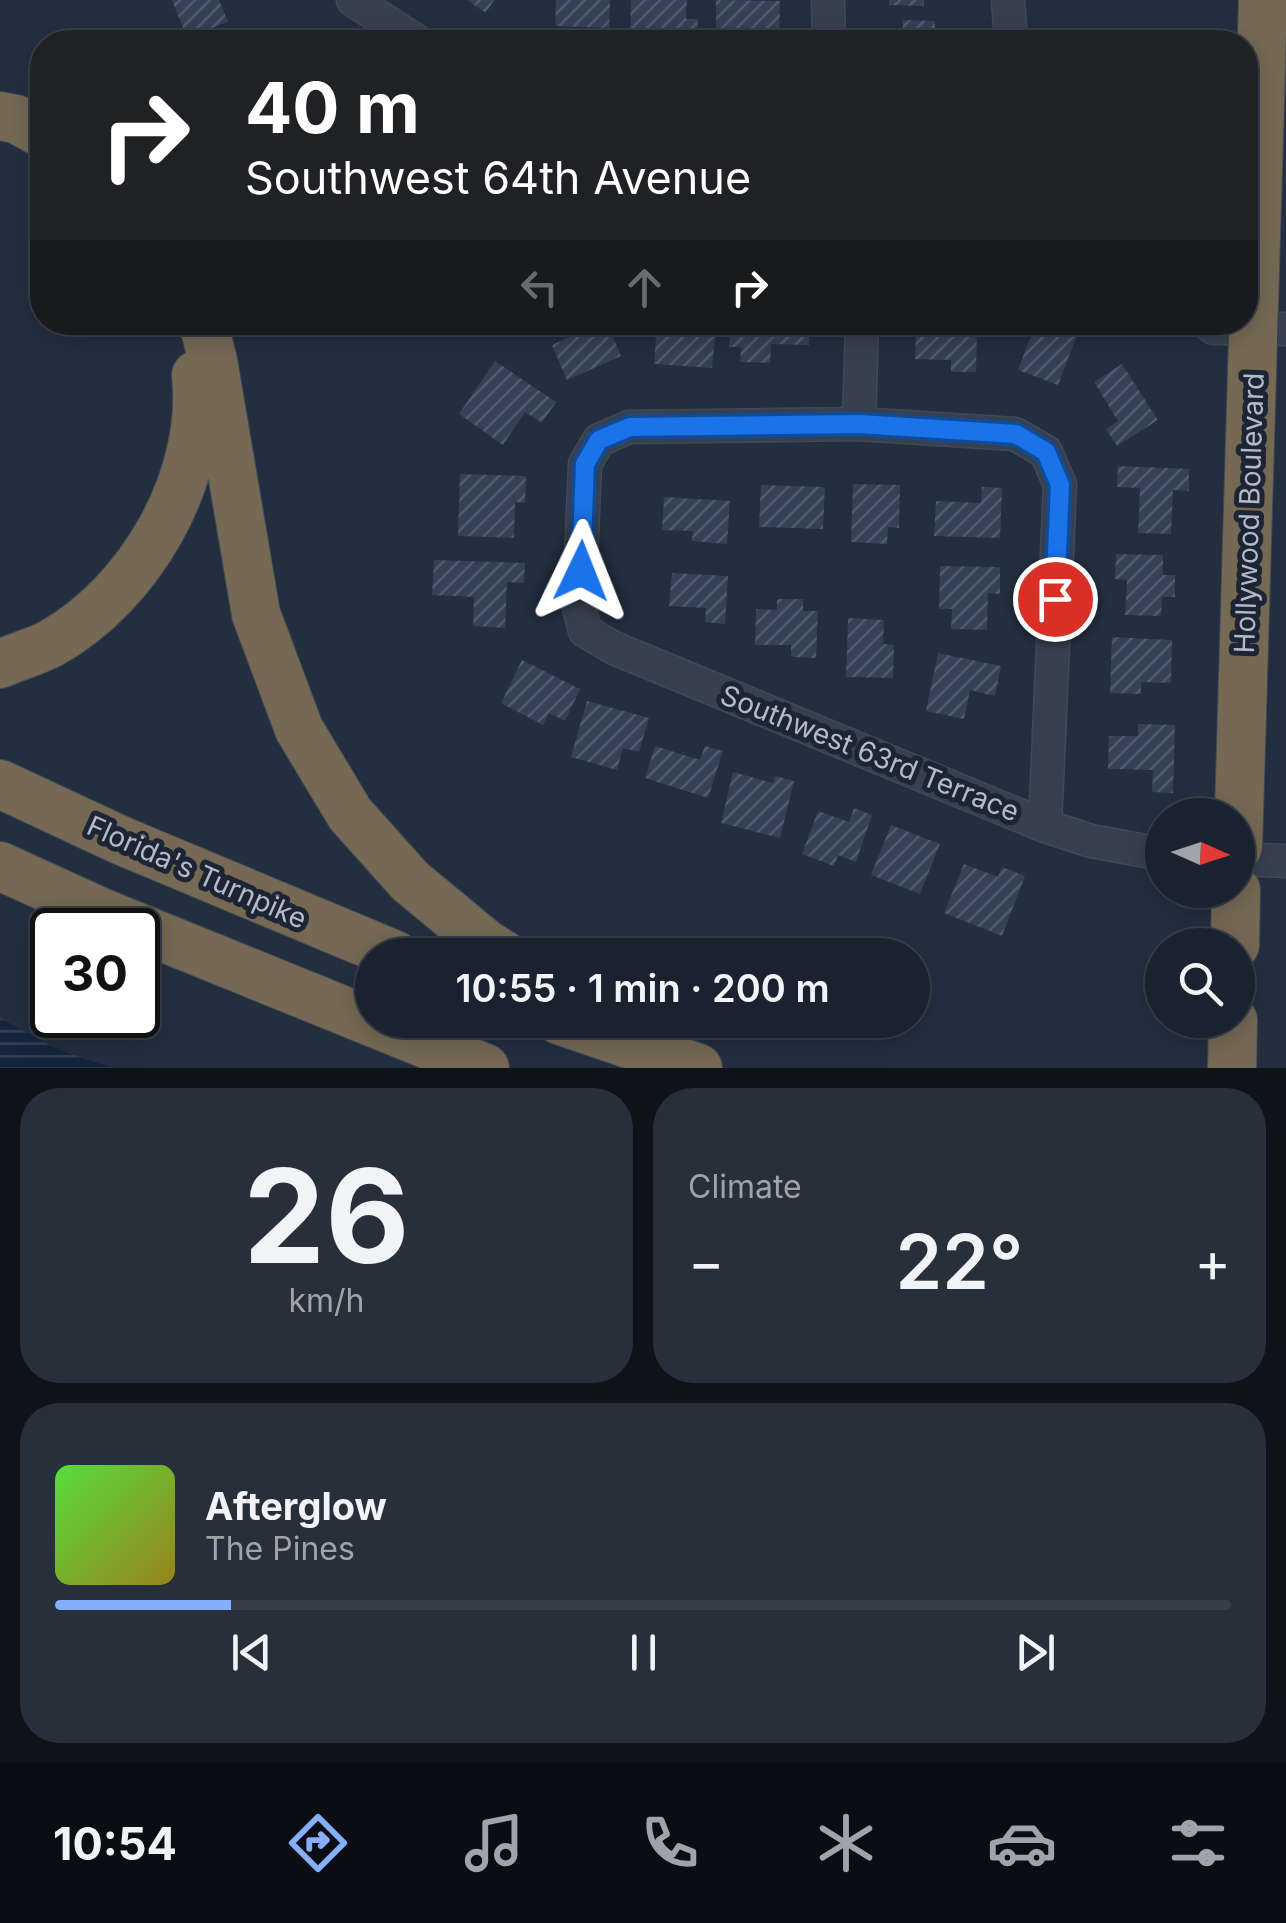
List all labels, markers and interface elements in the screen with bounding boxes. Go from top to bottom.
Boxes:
text: 40 m [245,65,420,150]
icon: right [80,70,210,200]
text: Southwest 64th Avenue [245,150,751,205]
icon: left [512,260,567,315]
icon: ahead [617,260,672,315]
icon: right [722,260,777,315]
street label: Hollywood Boulevard [1227,372,1271,654]
position arrow [529,519,633,623]
pin [1013,557,1098,642]
icon: arrive [1028,572,1083,627]
street label: Southwest 63rd Terrace [716,677,1024,829]
north arrow [1145,798,1255,908]
map controls [1145,798,1255,1038]
street label: Florida's Turnpike [82,808,312,936]
speed limit sign: 30 [30,908,160,1038]
button: search [1145,928,1255,1038]
text: 10:55 · 1 min · 200 m [455,965,830,1011]
text: 26 [243,1137,410,1294]
text: Climate [688,1167,802,1206]
text: 22° [896,1216,1023,1307]
text: − [688,1229,724,1295]
text: + [1195,1229,1231,1295]
text: km/h [288,1281,365,1320]
text: Afterglow [205,1483,387,1529]
text: The Pines [205,1529,355,1568]
icon: previous [224,1625,279,1680]
icon: pause [616,1625,671,1680]
icon: next [1008,1625,1063,1680]
icon: directions [283,1808,353,1878]
icon: music [459,1808,529,1878]
icon: phone [635,1808,705,1878]
icon: climate [811,1808,881,1878]
icon: car [987,1808,1057,1878]
icon: filters [1163,1808,1233,1878]
text: 10:54 [53,1816,177,1871]

